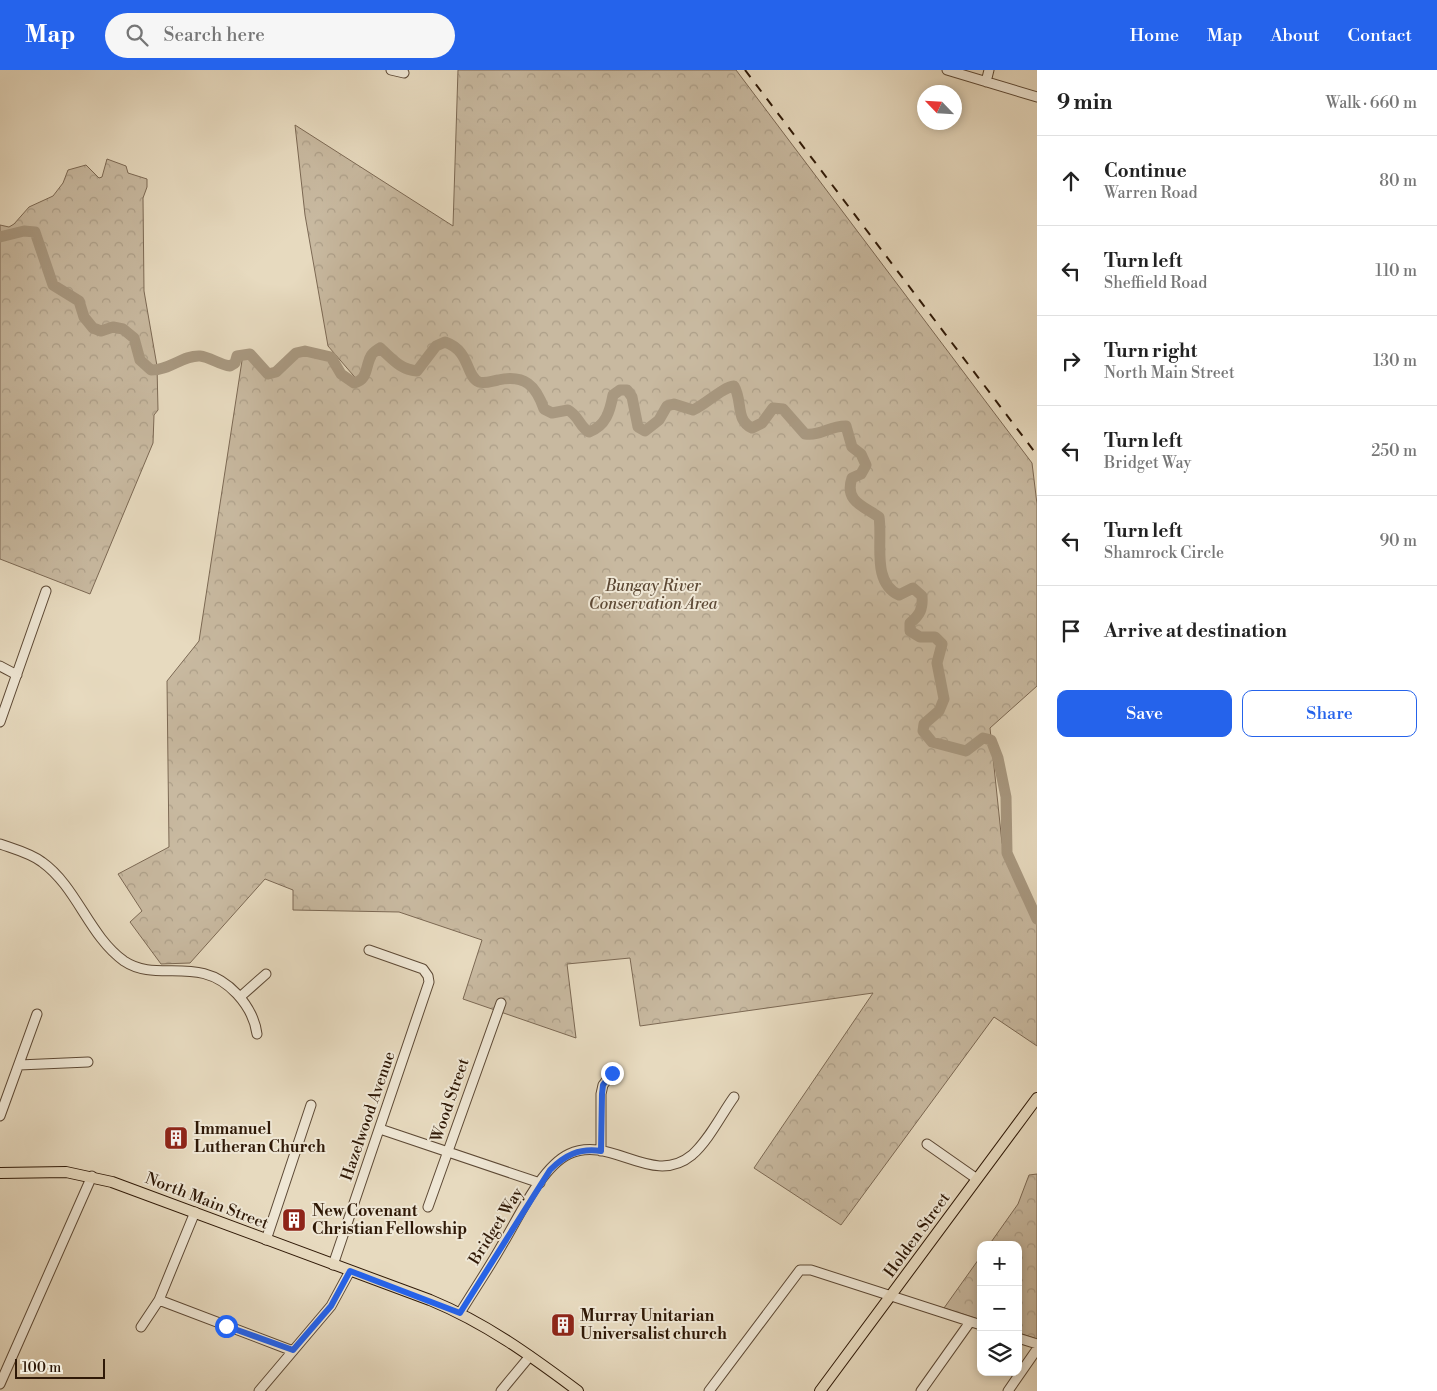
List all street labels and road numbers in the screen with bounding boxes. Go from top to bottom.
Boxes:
street label: Hazelwood Avenue [337,1049,399,1183]
street label: Wood Street [426,1055,474,1145]
street label: North Main Street [142,1168,272,1234]
street label: Bridget Way [464,1184,528,1269]
street label: Holden Street [880,1188,955,1281]

